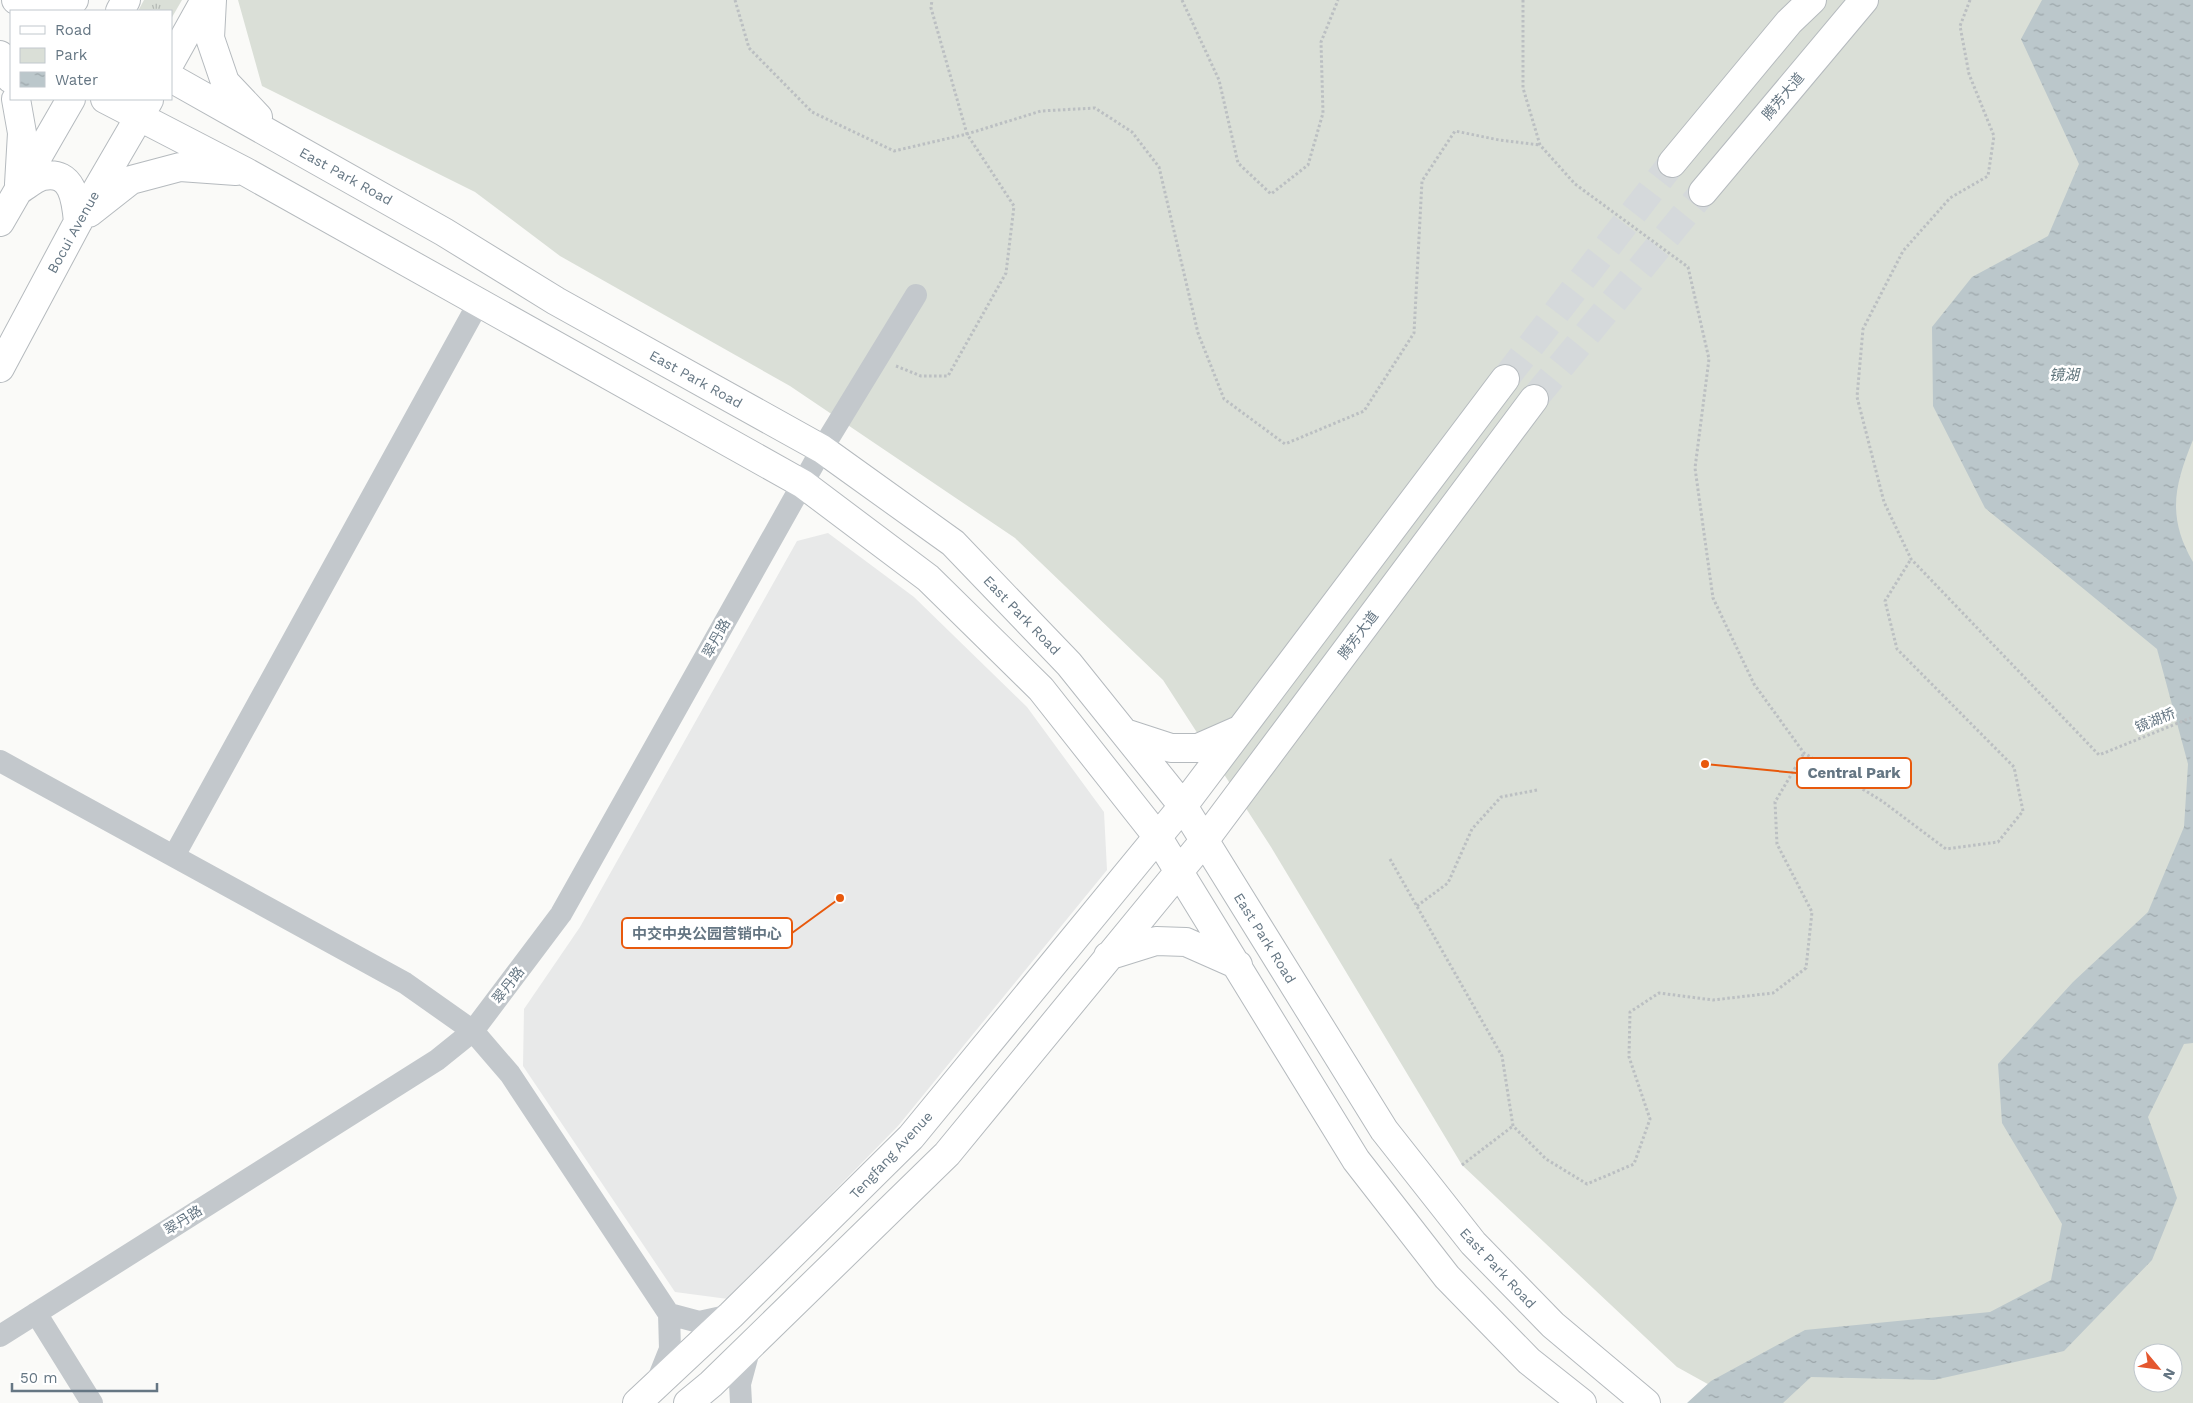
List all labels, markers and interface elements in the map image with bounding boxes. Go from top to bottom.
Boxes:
legend [10,10,172,100]
text: Road [55,21,92,39]
text: Park [55,46,88,64]
street label: 腾芳大道 [1759,69,1807,123]
text: Water [55,71,98,89]
street label: East Park Road [297,144,395,208]
street label: Bocui Avenue [44,188,102,276]
street label: East Park Road [647,347,745,411]
water label: 镜湖 [2049,366,2081,384]
street label: East Park Road [980,572,1064,658]
street label: 腾芳大道 [1335,608,1381,662]
street label: 翠丹路 [699,616,733,660]
street label: 镜湖桥 [2133,705,2177,735]
callout: Central Park [1797,758,1911,788]
text: Central Park [1807,764,1901,782]
street label: East Park Road [1231,890,1299,986]
callout: 中交中央公园营销中心 [622,918,792,948]
text: 中交中央公园营销中心 [632,925,782,943]
street label: 翠丹路 [489,964,527,1006]
street label: Tengfang Avenue [846,1108,936,1202]
street label: 翠丹路 [161,1202,205,1238]
street label: East Park Road [1457,1225,1539,1311]
north arrow [2133,1343,2183,1393]
scale bar [12,1360,158,1392]
text: N [2160,1366,2179,1383]
text: 50 m [20,1369,57,1387]

